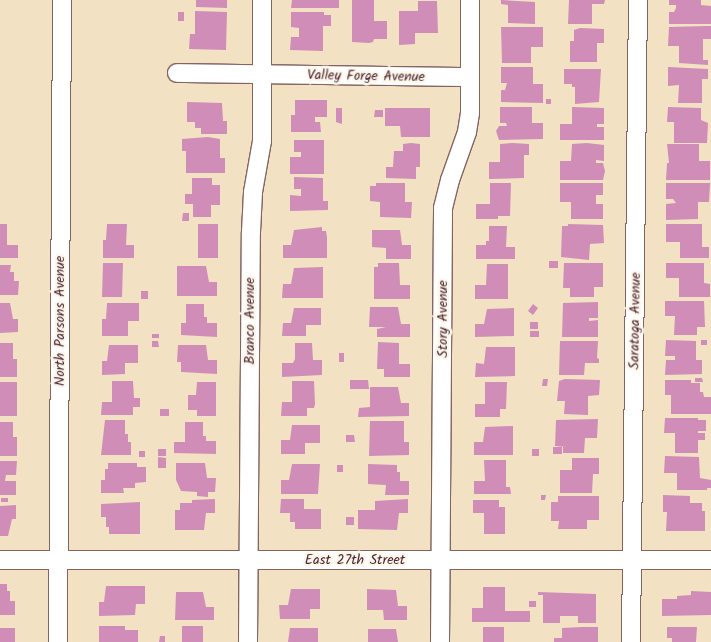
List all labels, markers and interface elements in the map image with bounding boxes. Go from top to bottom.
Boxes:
street label: Valley Forge Avenue [307,67,425,85]
street label: North Parsons Avenue [52,256,68,386]
street label: Saratoga Avenue [626,272,644,370]
street label: Branco Avenue [242,278,258,364]
street label: Story Avenue [435,280,451,358]
street label: East 27th Street [305,552,405,568]

